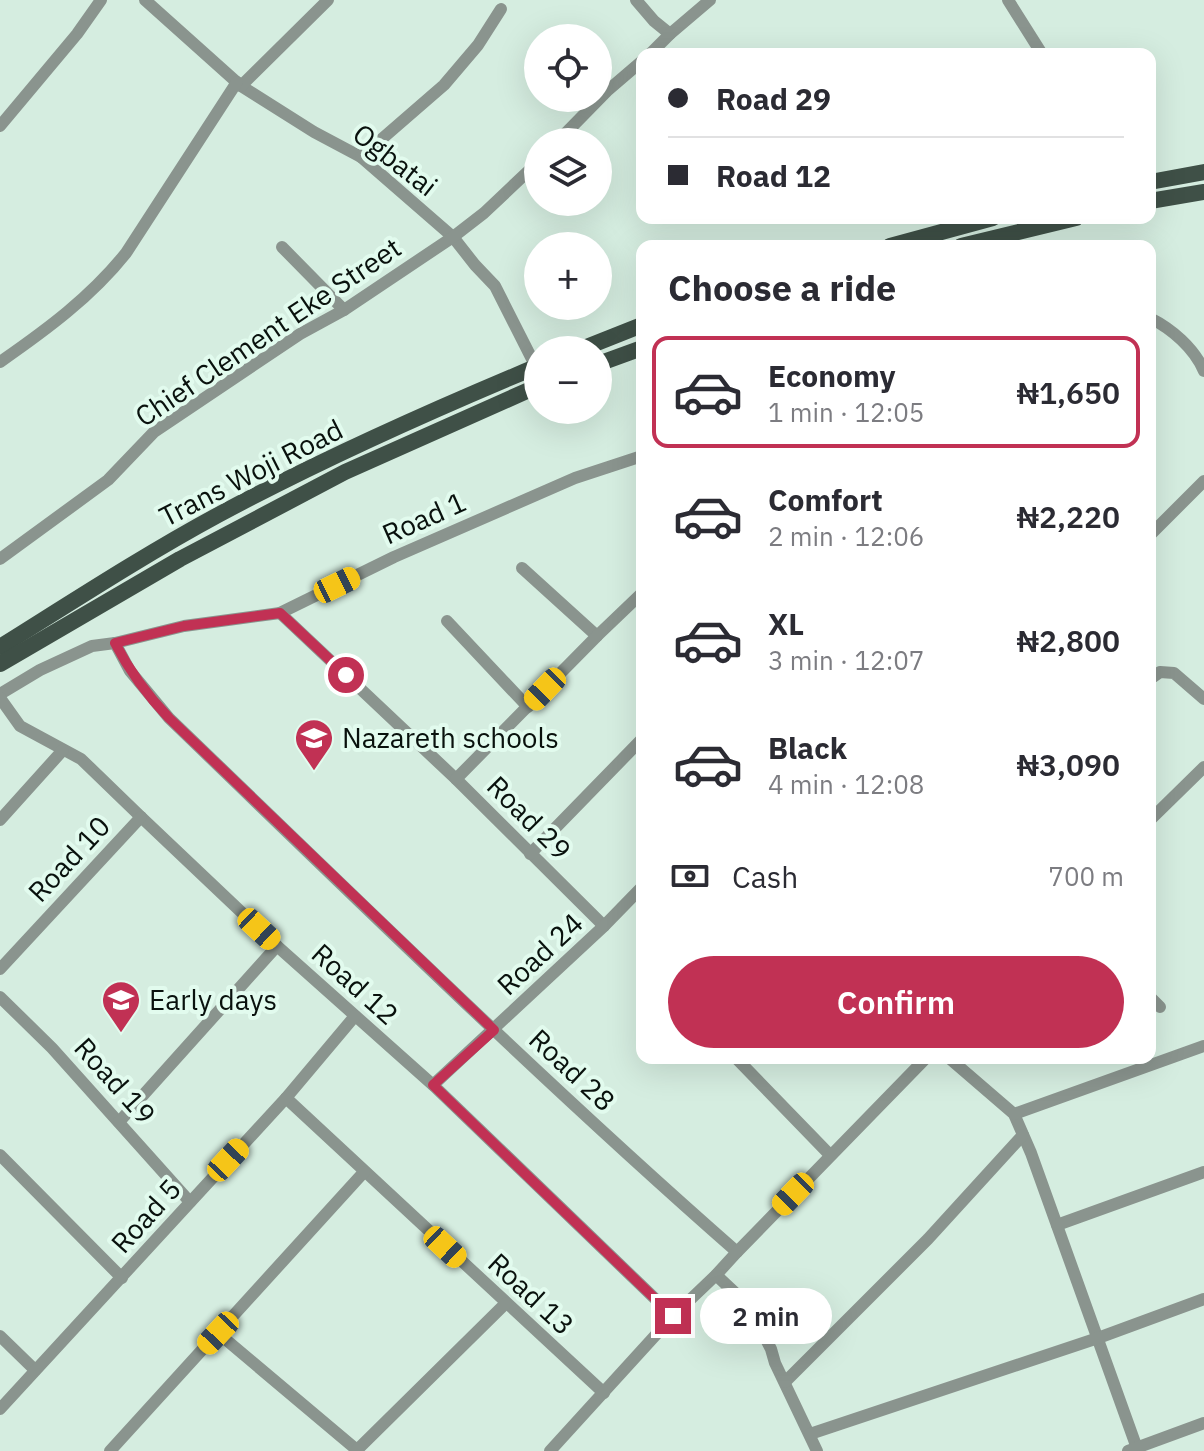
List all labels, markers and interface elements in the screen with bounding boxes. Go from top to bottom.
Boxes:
map controls [524,24,612,424]
button: locate [524,24,612,112]
text: Road 29 [716,79,831,118]
street label: Ogbatai [345,115,445,204]
button: layers [524,128,612,216]
text: Road 12 [716,156,831,195]
street label: Chief Clement Eke Street [128,229,408,435]
button: + [524,232,612,320]
text: Choose a ride [668,264,896,311]
button: − [524,336,612,424]
icon: car [672,356,744,428]
text: Economy [768,356,896,395]
text: ₦1,650 [1016,373,1120,412]
text: 1 min · 12:05 [768,395,924,429]
street label: Trans Woji Road [153,410,349,535]
icon: car [672,480,744,552]
text: Comfort [768,480,883,519]
street label: Road 1 [376,483,471,552]
text: ₦2,220 [1016,497,1120,536]
text: 2 min · 12:06 [768,519,924,553]
car [310,564,364,606]
icon: car [672,604,744,676]
text: XL [768,604,804,643]
text: ₦2,800 [1016,621,1120,660]
text: 3 min · 12:07 [768,643,924,677]
route start [328,657,364,693]
car [520,663,570,715]
school or university icon: Nazareth schools [293,717,335,772]
place label: Nazareth schools [342,719,559,756]
icon: car [672,728,744,800]
text: Black [768,728,847,767]
text: ₦3,090 [1016,745,1120,784]
text: 4 min · 12:08 [768,767,924,801]
street label: Road 29 [479,768,579,868]
street label: Road 10 [19,808,118,910]
icon: cash [668,854,712,898]
text: Cash [732,857,798,896]
text: 700 m [1048,859,1124,893]
car [233,904,285,954]
street label: Road 24 [489,904,591,1003]
street label: Road 12 [304,935,407,1032]
button: Confirm [668,956,1124,1048]
school or university icon: Early days [100,979,142,1034]
place label: Early days [149,981,277,1018]
street label: Road 28 [521,1020,623,1119]
street label: Road 19 [67,1029,164,1132]
car [203,1134,253,1186]
car [768,1168,818,1220]
street label: Road 5 [103,1171,189,1261]
car [419,1222,471,1272]
street label: Road 13 [480,1244,582,1343]
callout: 2 min [701,1288,833,1344]
route end [655,1298,691,1334]
text: 2 min [732,1299,800,1333]
car [193,1307,243,1359]

